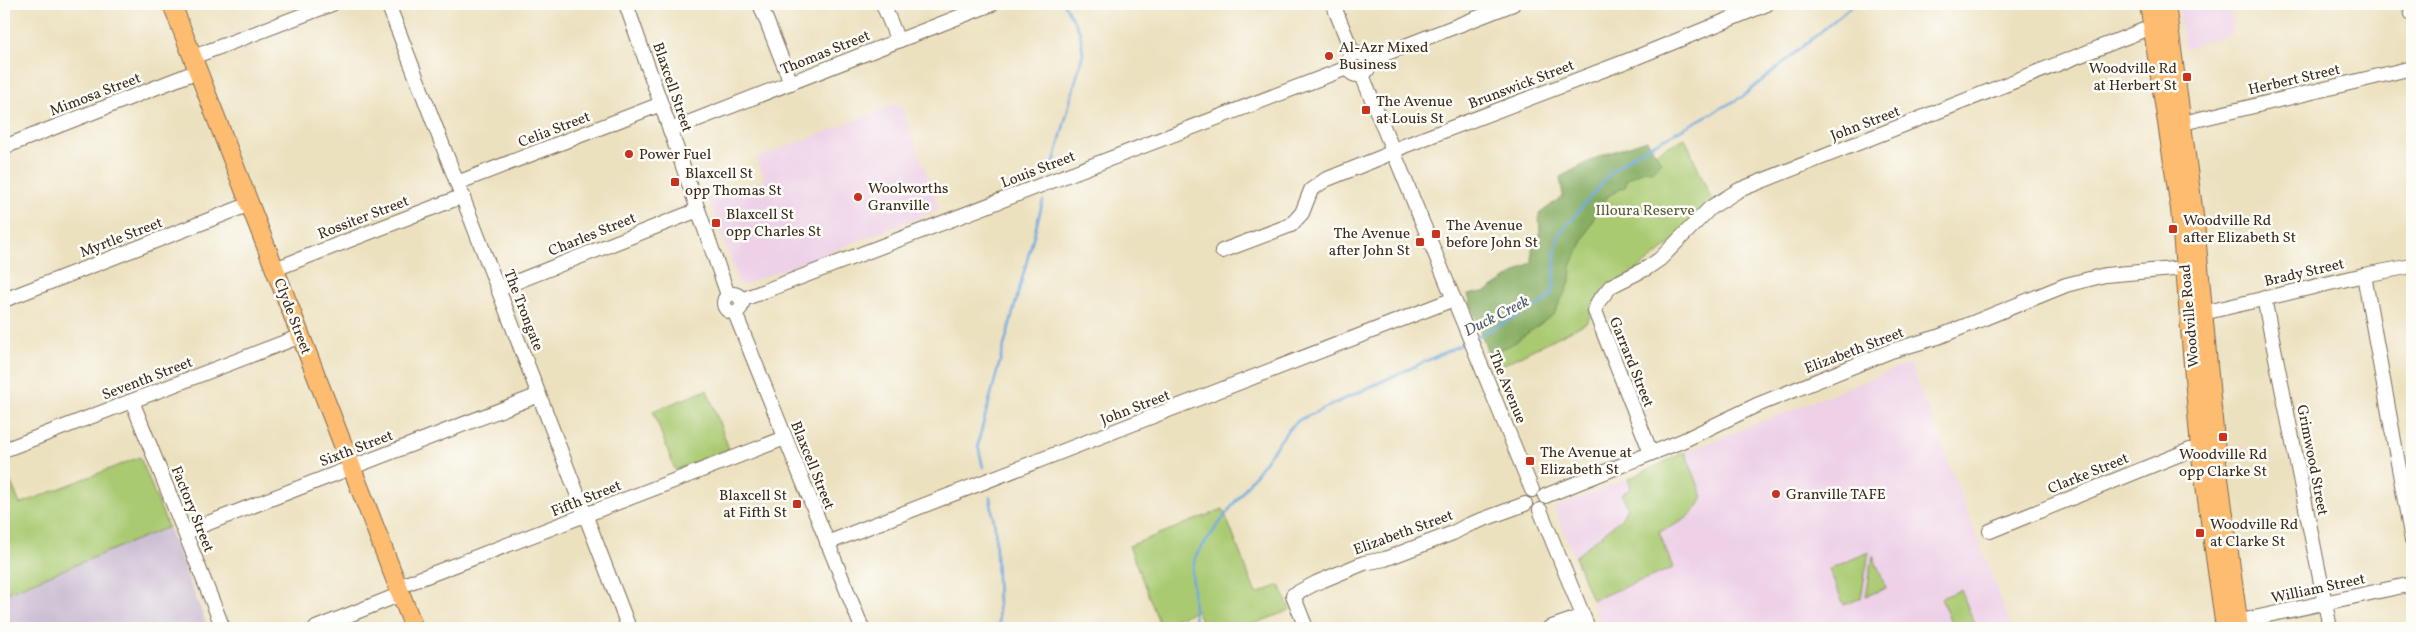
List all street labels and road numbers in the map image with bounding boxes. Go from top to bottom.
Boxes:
street label: Thomas Street [778,26,873,81]
street label: Blaxcell Street [646,40,697,135]
street label: Brunswick Street [1465,56,1578,115]
street label: Herbert Street [2246,60,2342,101]
street label: Mimosa Street [47,68,144,122]
street label: John Street [1828,102,1903,147]
street label: Celia Street [515,107,594,154]
street label: Louis Street [998,147,1079,194]
street label: Rossiter Street [315,191,412,245]
street label: Charles Street [546,208,640,263]
street label: Myrtle Street [77,213,166,264]
street label: Brady Street [2262,254,2346,293]
street label: Woodville Road [2176,263,2205,368]
street label: The Trongate [497,267,548,354]
street label: Clyde Street [267,275,316,358]
street label: Garrard Street [1603,314,1658,411]
street label: Elizabeth Street [1802,323,1907,380]
street label: The Avenue [1483,348,1531,427]
street label: Seventh Street [99,352,196,406]
street label: John Street [1098,386,1173,431]
street label: Grimwood Street [2290,403,2333,518]
street label: Blaxcell Street [784,418,839,513]
street label: Sixth Street [317,426,396,473]
street label: Clarke Street [2045,449,2132,500]
street label: Factory Street [165,463,218,556]
street label: Fifth Street [548,476,625,523]
street label: Elizabeth Street [1351,506,1456,561]
street label: William Street [2269,569,2367,610]

